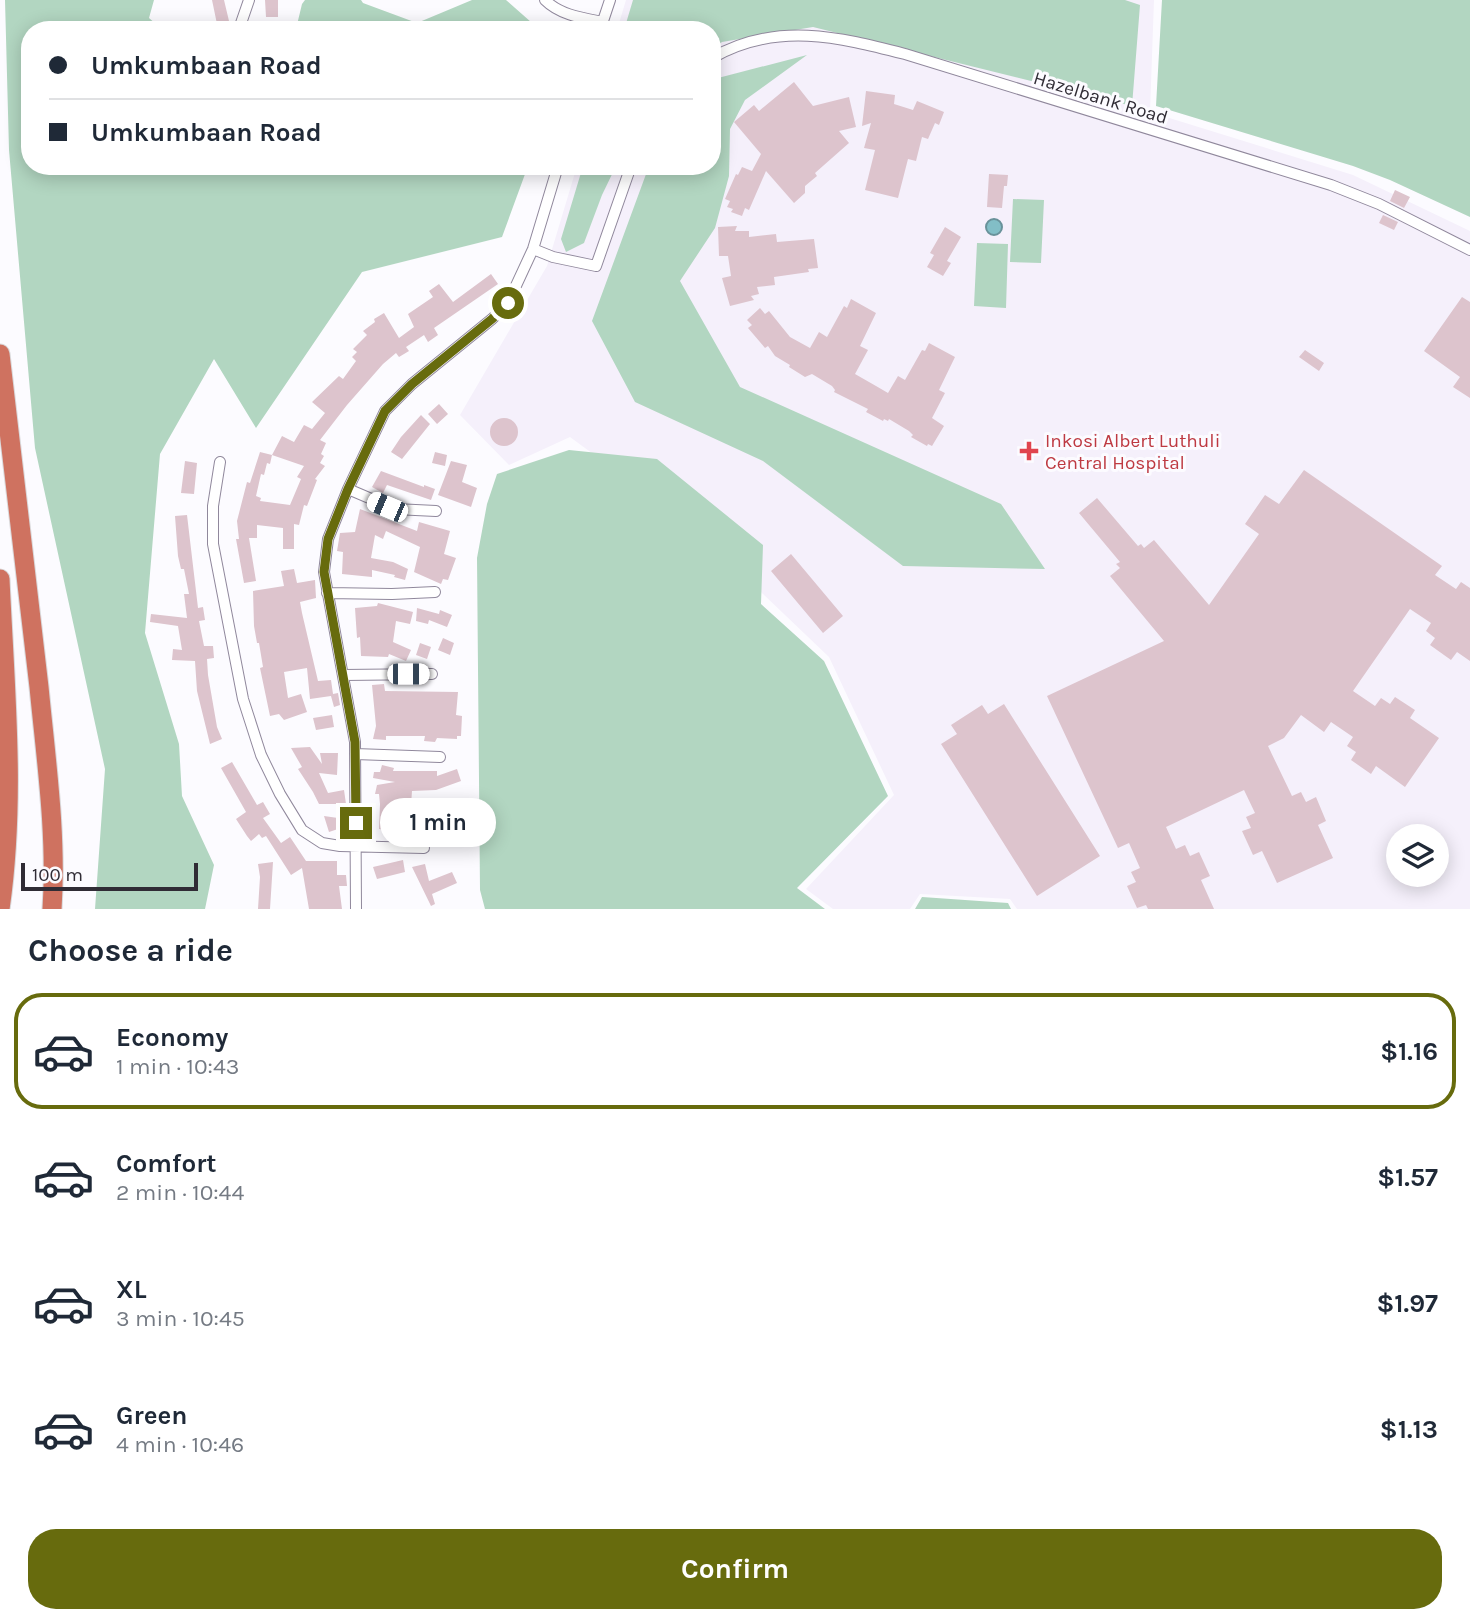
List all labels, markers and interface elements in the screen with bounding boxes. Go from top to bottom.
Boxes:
text: Umkumbaan Road [91,50,322,81]
street label: Hazelbank Road [1031,67,1171,129]
text: Umkumbaan Road [91,117,322,148]
route start [492,287,524,319]
place label: Inkosi Albert Luthuli Central Hospital [1045,430,1220,474]
marker: Inkosi Albert Luthuli Central Hospital [1019,441,1039,461]
car [364,489,411,525]
car [388,664,430,685]
callout: 1 min [380,798,496,848]
route end [340,807,372,839]
text: 1 min [409,809,467,836]
map controls [1386,824,1449,887]
button: layers [1386,824,1449,887]
scale bar [21,860,198,892]
text: 100 m [32,864,83,886]
text: Choose a ride [28,932,233,969]
icon: car [32,1020,95,1083]
text: Economy [116,1022,228,1053]
text: $1.16 [1380,1036,1438,1067]
text: 1 min · 10:43 [116,1053,239,1080]
icon: car [32,1146,95,1209]
text: Comfort [116,1148,217,1179]
text: $1.57 [1377,1162,1438,1193]
text: 2 min · 10:44 [116,1179,244,1206]
icon: car [32,1272,95,1335]
text: XL [116,1274,147,1305]
text: $1.97 [1376,1288,1438,1319]
text: 3 min · 10:45 [116,1305,245,1332]
icon: car [32,1398,95,1461]
text: Green [116,1400,188,1431]
text: $1.13 [1380,1414,1438,1445]
text: 4 min · 10:46 [116,1431,244,1458]
button: Confirm [28,1529,1442,1609]

